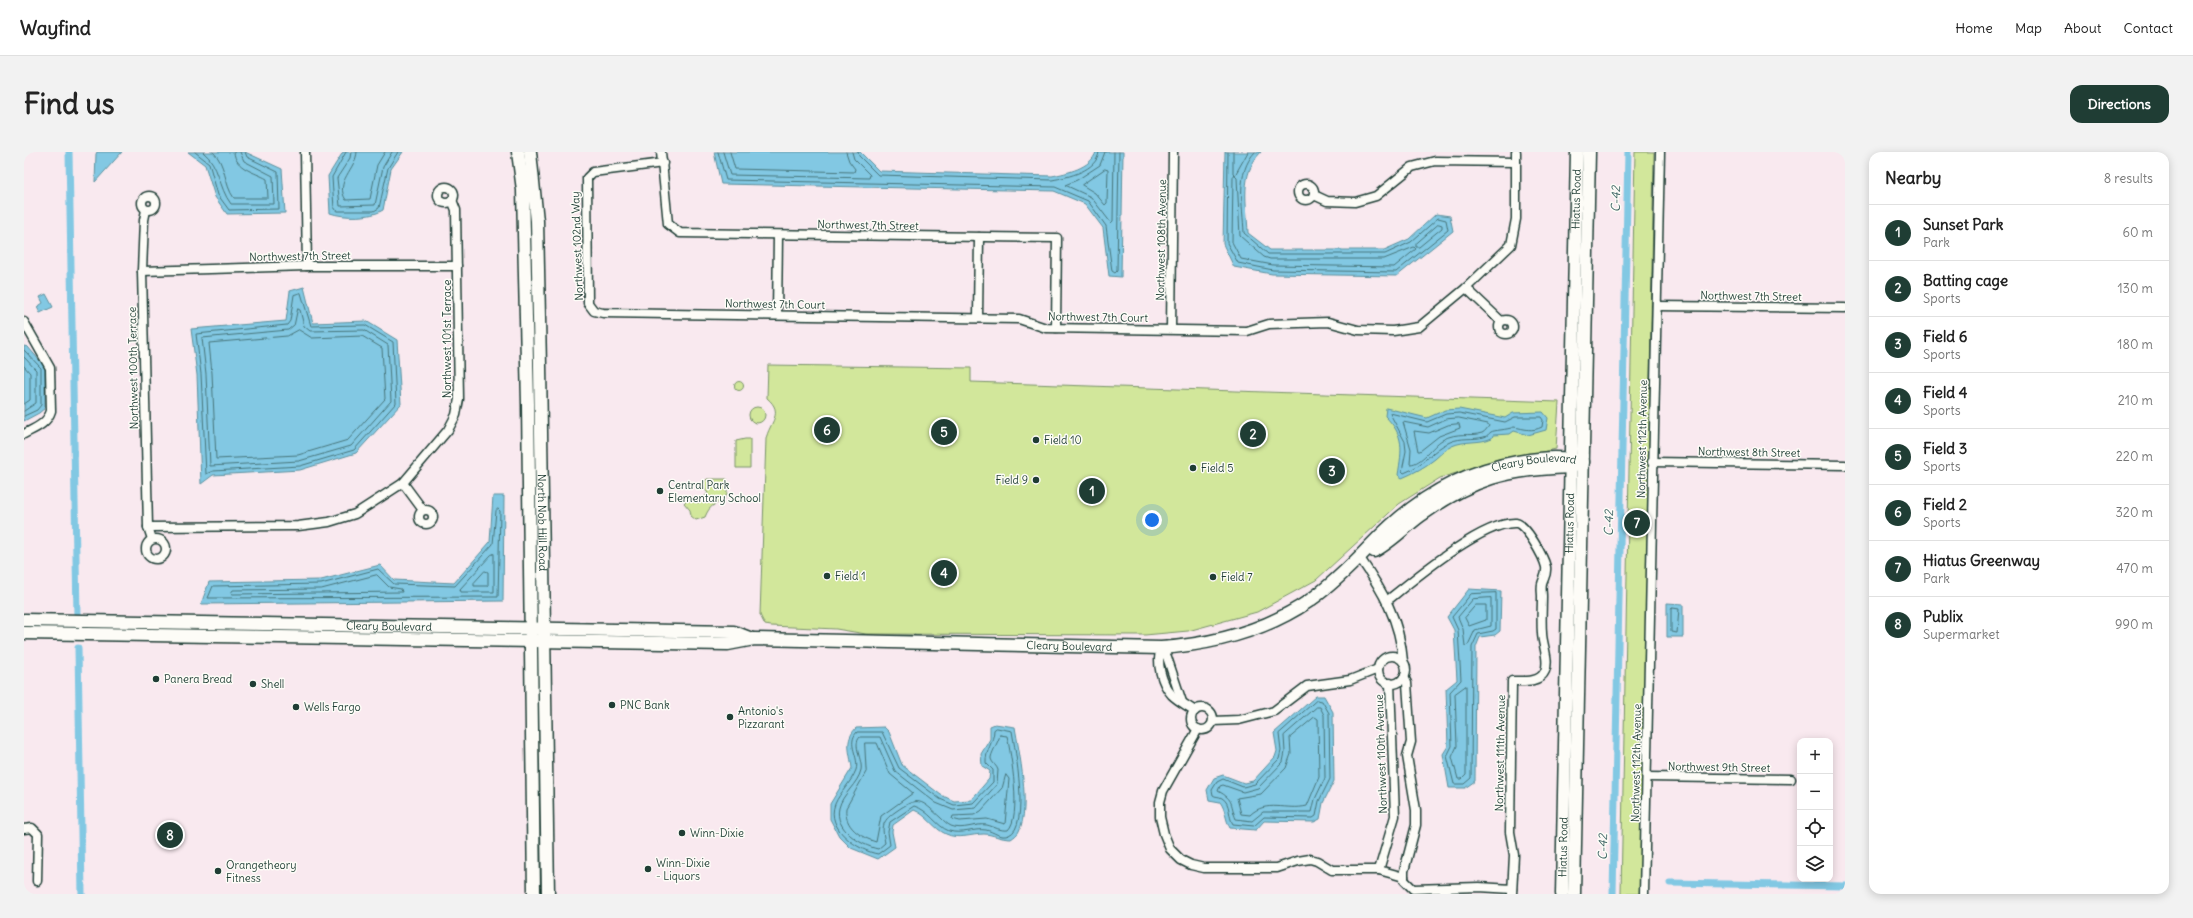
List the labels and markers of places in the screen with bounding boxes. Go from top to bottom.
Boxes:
pin: 6 [814,415,840,445]
pin: 5 [931,417,957,447]
pin: 2 [1240,419,1266,449]
place label: Field 10 [1044,433,1082,447]
marker: Field 10 [1031,435,1041,445]
pin: 3 [1319,456,1345,486]
place label: Field 5 [1201,461,1234,475]
marker: Field 5 [1188,463,1198,473]
place label: Field 9 [996,473,1028,487]
marker: Field 9 [1031,475,1041,485]
pin: 1 [1079,476,1105,506]
place label: Central Park Elementary School [668,478,761,505]
marker: Central Park Elementary School [655,486,665,496]
pin: 7 [1624,508,1650,538]
pin: 4 [931,558,957,588]
place label: Field 1 [835,569,866,583]
place label: Field 7 [1221,570,1253,584]
marker: Field 1 [822,571,832,581]
marker: Field 7 [1208,572,1218,582]
place label: Panera Bread [164,672,233,686]
marker: Panera Bread [151,674,161,684]
place label: Shell [261,677,284,691]
marker: Shell [248,679,258,689]
place label: PNC Bank [620,698,670,712]
place label: Wells Fargo [304,700,361,714]
marker: PNC Bank [607,700,617,710]
marker: Wells Fargo [291,702,301,712]
place label: Antonio's Pizzarant [738,704,785,731]
marker: Antonio's Pizzarant [725,712,735,722]
pin: 8 [157,820,183,850]
place label: Winn-Dixie [690,826,744,840]
marker: Winn-Dixie [677,828,687,838]
place label: Winn-Dixie - Liquors [656,856,710,883]
place label: Orangetheory Fitness [226,858,297,885]
marker: Winn-Dixie - Liquors [643,864,653,874]
marker: Orangetheory Fitness [213,866,223,876]

